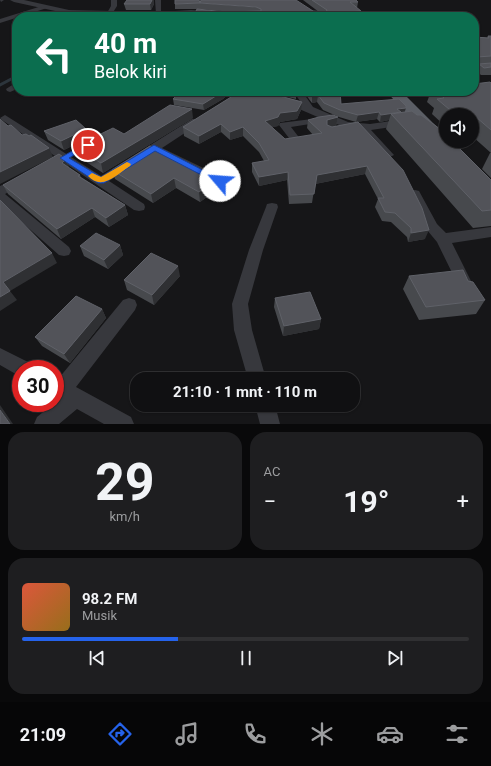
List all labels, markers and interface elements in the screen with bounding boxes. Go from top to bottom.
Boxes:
text: 40 m [94,27,157,60]
icon: left [28,28,80,80]
text: Belok kiri [94,61,167,82]
map controls [439,108,479,148]
button: sound [439,108,479,148]
pin [71,128,105,162]
icon: arrive [77,134,99,156]
position arrow [199,160,241,202]
speed limit sign: 30 [12,360,64,412]
text: 21:10 · 1 mnt · 110 m [173,383,317,401]
text: 29 [95,452,155,513]
text: AC [264,464,280,479]
text: 19° [343,484,389,519]
text: − [264,489,276,514]
text: + [457,489,469,514]
text: km/h [109,509,140,524]
text: 98.2 FM [82,590,137,608]
text: Musik [82,608,117,623]
icon: previous [86,647,108,669]
icon: pause [235,647,257,669]
icon: next [384,647,406,669]
icon: directions [106,720,134,748]
icon: music [173,720,201,748]
icon: phone [241,720,269,748]
icon: climate [308,720,336,748]
icon: car [376,720,404,748]
icon: filters [443,720,471,748]
text: 21:09 [20,724,66,745]

